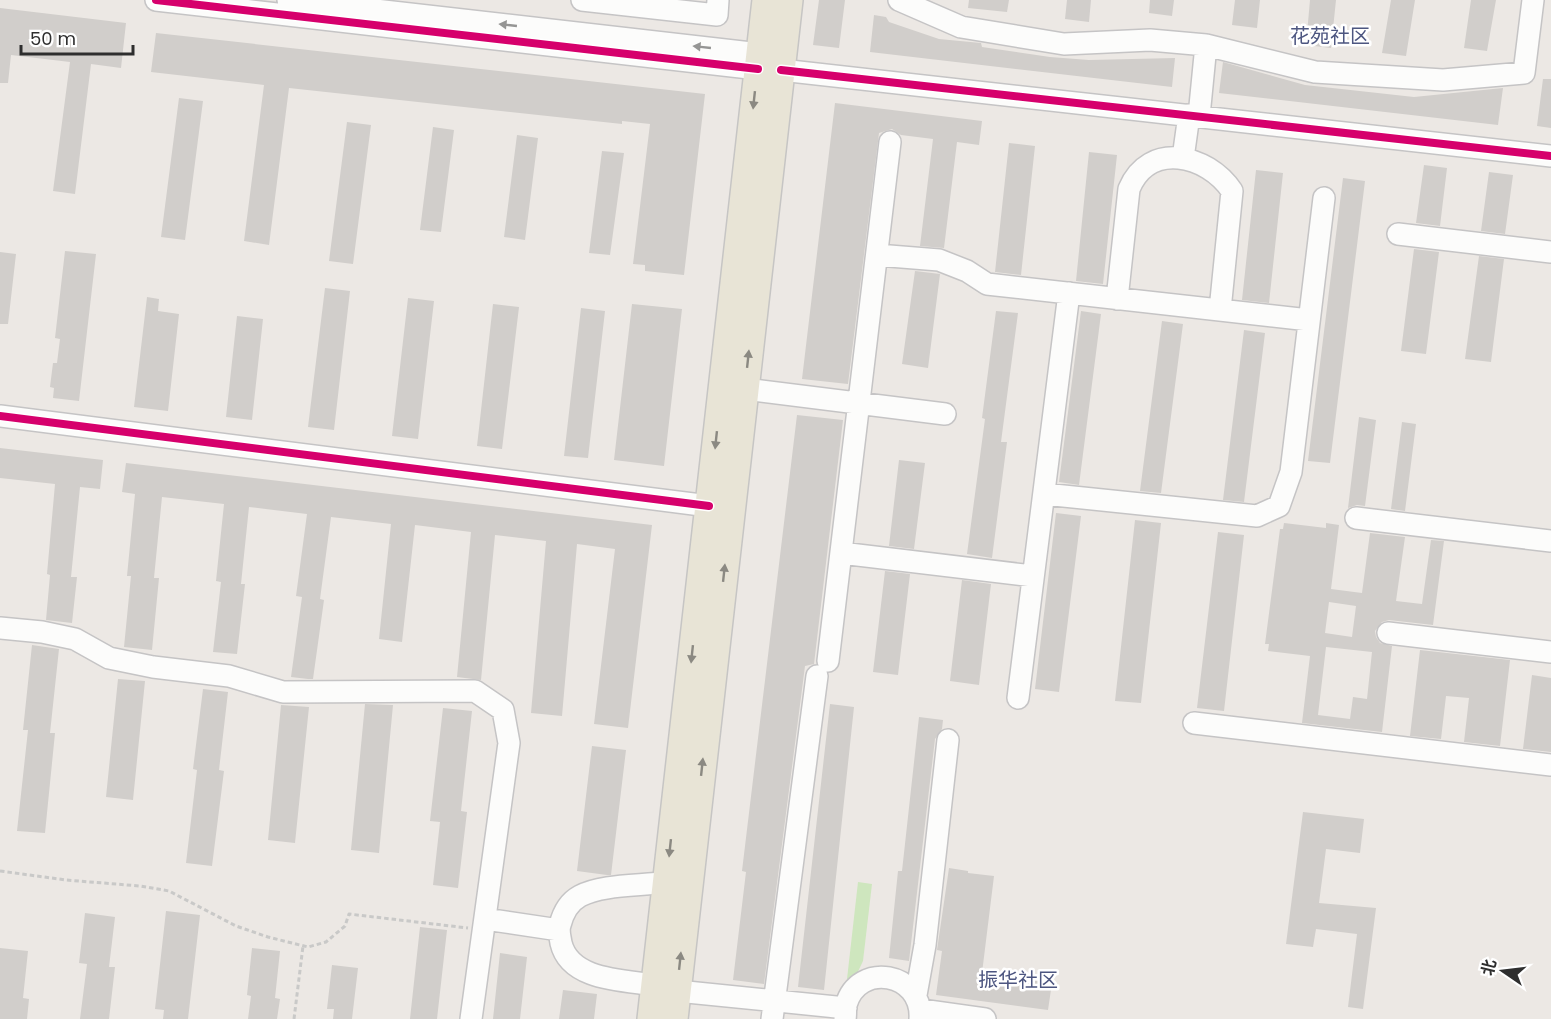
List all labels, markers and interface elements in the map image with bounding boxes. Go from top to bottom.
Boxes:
scale bar [21,18,134,56]
one-way arrow [498,20,517,30]
district label: 花苑社区 [1290,22,1370,50]
text: 50 m [30,26,76,51]
one-way arrow [692,42,711,52]
one-way arrow [750,90,759,109]
one-way arrow [743,349,753,368]
one-way arrow [711,430,721,449]
one-way arrow [719,564,729,583]
one-way arrow [687,645,697,664]
one-way arrow [697,758,707,777]
one-way arrow [666,839,675,858]
north arrow [1473,941,1533,1001]
one-way arrow [675,951,685,970]
text: 北 [1476,957,1502,978]
district label: 振华社区 [978,966,1058,994]

